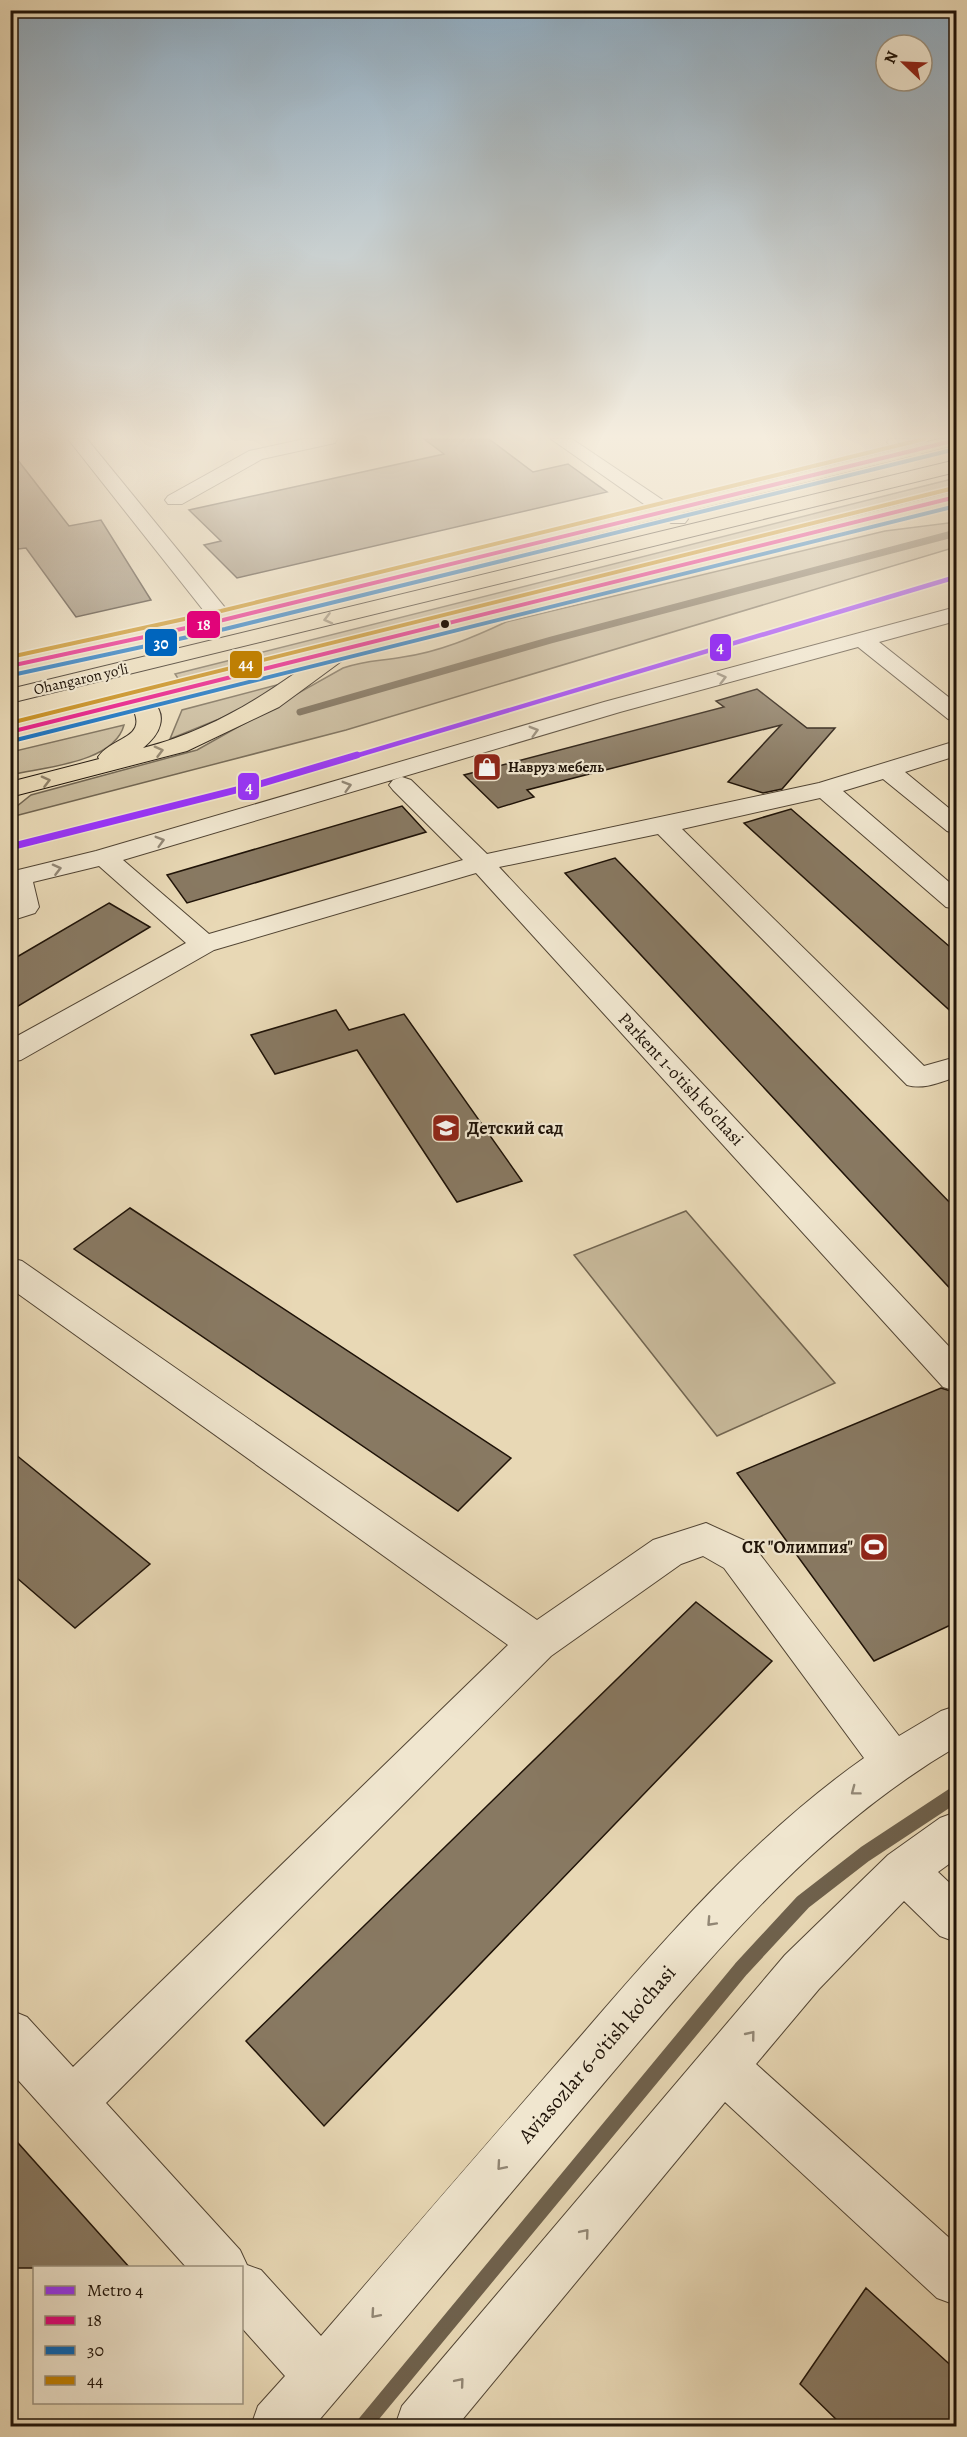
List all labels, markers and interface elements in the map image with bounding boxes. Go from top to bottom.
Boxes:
north arrow [874,33,934,93]
text: N [879,48,904,67]
line badge: 18 [186,610,221,639]
one-way arrow [324,612,334,625]
text: 18 [197,614,211,636]
unlabelled marker [439,618,451,630]
line badge: 30 [144,628,178,657]
text: 30 [154,633,168,655]
line badge: 4 [709,633,732,662]
text: 4 [716,637,724,659]
line badge: 44 [229,650,263,679]
text: 44 [238,654,254,676]
street label: Ohangaron yoʻli [32,658,130,700]
one-way arrow [716,673,727,685]
one-way arrow [528,726,539,738]
one-way arrow [153,746,164,758]
shop icon: Навруз мебель [471,751,503,783]
place label: Навруз мебель [508,757,604,777]
line badge: 4 [237,772,260,801]
one-way arrow [41,775,51,788]
text: 4 [245,777,253,799]
one-way arrow [341,781,352,793]
one-way arrow [154,836,165,848]
one-way arrow [52,863,62,876]
street label: Parkent 1-o'tish ko'chasi [613,1007,749,1151]
school or university icon: Детский сад [430,1112,462,1144]
place label: Детский сад [467,1116,563,1140]
sports icon: СК "Олимпия" [858,1531,890,1563]
place label: СК "Олимпия" [742,1535,853,1559]
one-way arrow [850,1784,861,1795]
one-way arrow [707,1915,718,1926]
street label: Aviasozlar 6-o'tish ko'chasi [511,1959,682,2150]
one-way arrow [744,2031,755,2042]
one-way arrow [498,2159,509,2170]
one-way arrow [578,2229,589,2240]
legend [33,2266,243,2404]
text: Metro 4 [87,2278,143,2302]
one-way arrow [371,2307,382,2318]
text: 18 [87,2308,102,2332]
text: 30 [87,2338,104,2362]
text: 44 [87,2368,103,2392]
one-way arrow [452,2378,463,2389]

